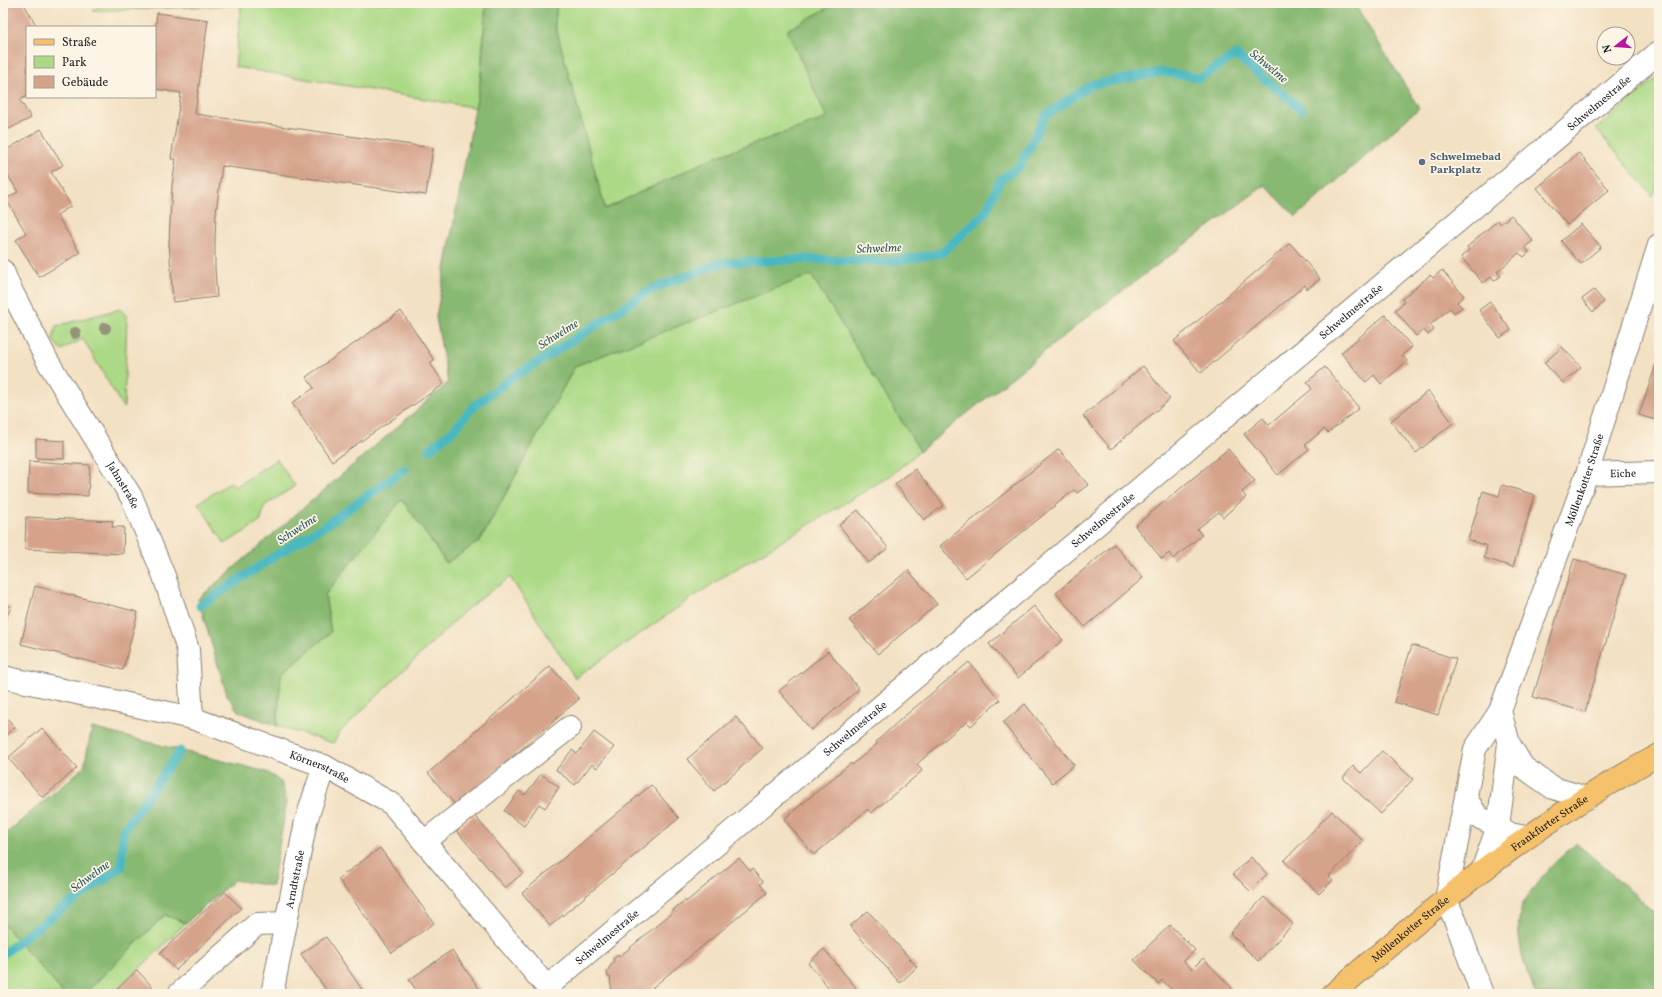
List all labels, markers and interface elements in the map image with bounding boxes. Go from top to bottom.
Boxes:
legend [26,26,156,98]
north arrow [1596,26,1636,66]
text: Straße [62,35,97,51]
text: N [1600,42,1616,55]
water label: Schwelme [1246,46,1291,88]
text: Park [62,55,87,71]
street label: Schwelmestraße [1564,73,1635,135]
text: Gebäude [62,75,109,91]
place label: Schwelmebad Parkplatz [1430,150,1501,178]
marker: Schwelmebad Parkplatz [1417,157,1427,167]
water label: Schwelme [856,240,902,258]
street label: Schwelmestraße [1316,281,1387,344]
water label: Schwelme [535,316,582,353]
street label: Möllenkotter Straße [1562,432,1608,529]
street label: Jahnstraße [102,459,142,512]
street label: Eiche [1610,467,1636,482]
street label: Schwelmestraße [1068,490,1139,552]
water label: Schwelme [274,511,321,549]
street label: Schwelmestraße [821,698,891,761]
street label: Körnerstraße [287,748,352,788]
street label: Frankfurter Straße [1508,792,1592,856]
street label: Arndtstraße [283,849,309,910]
water label: Schwelme [68,857,114,896]
street label: Möllenkotter Straße [1369,893,1453,967]
street label: Schwelmestraße [573,907,643,969]

